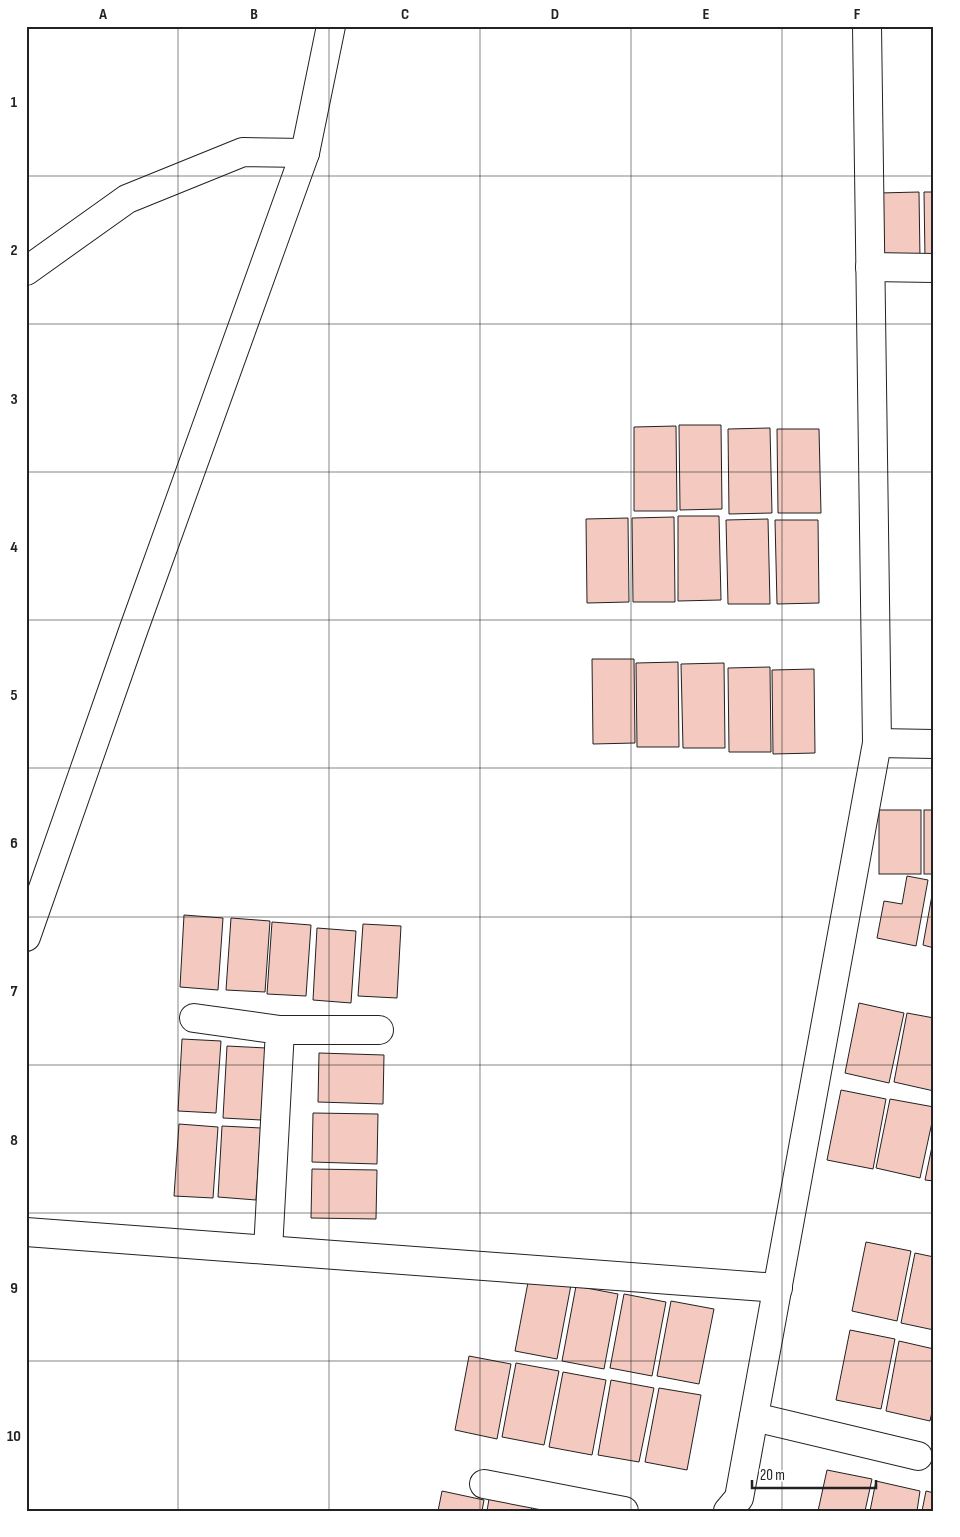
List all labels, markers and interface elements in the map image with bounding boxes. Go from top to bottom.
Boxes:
text: A [98,5,107,24]
text: B [250,5,258,24]
text: C [401,5,409,24]
text: D [551,5,559,24]
text: E [703,5,710,24]
text: F [854,5,861,24]
text: 1 [11,93,18,112]
text: 2 [10,241,18,260]
text: 3 [10,390,18,409]
text: 4 [10,538,18,557]
text: 5 [10,686,18,705]
text: 6 [10,834,18,853]
text: 7 [11,982,18,1001]
text: 8 [10,1131,18,1150]
text: 9 [10,1279,18,1298]
text: 10 [7,1427,21,1446]
scale bar [752,1457,876,1489]
text: 20 m [760,1466,785,1485]

